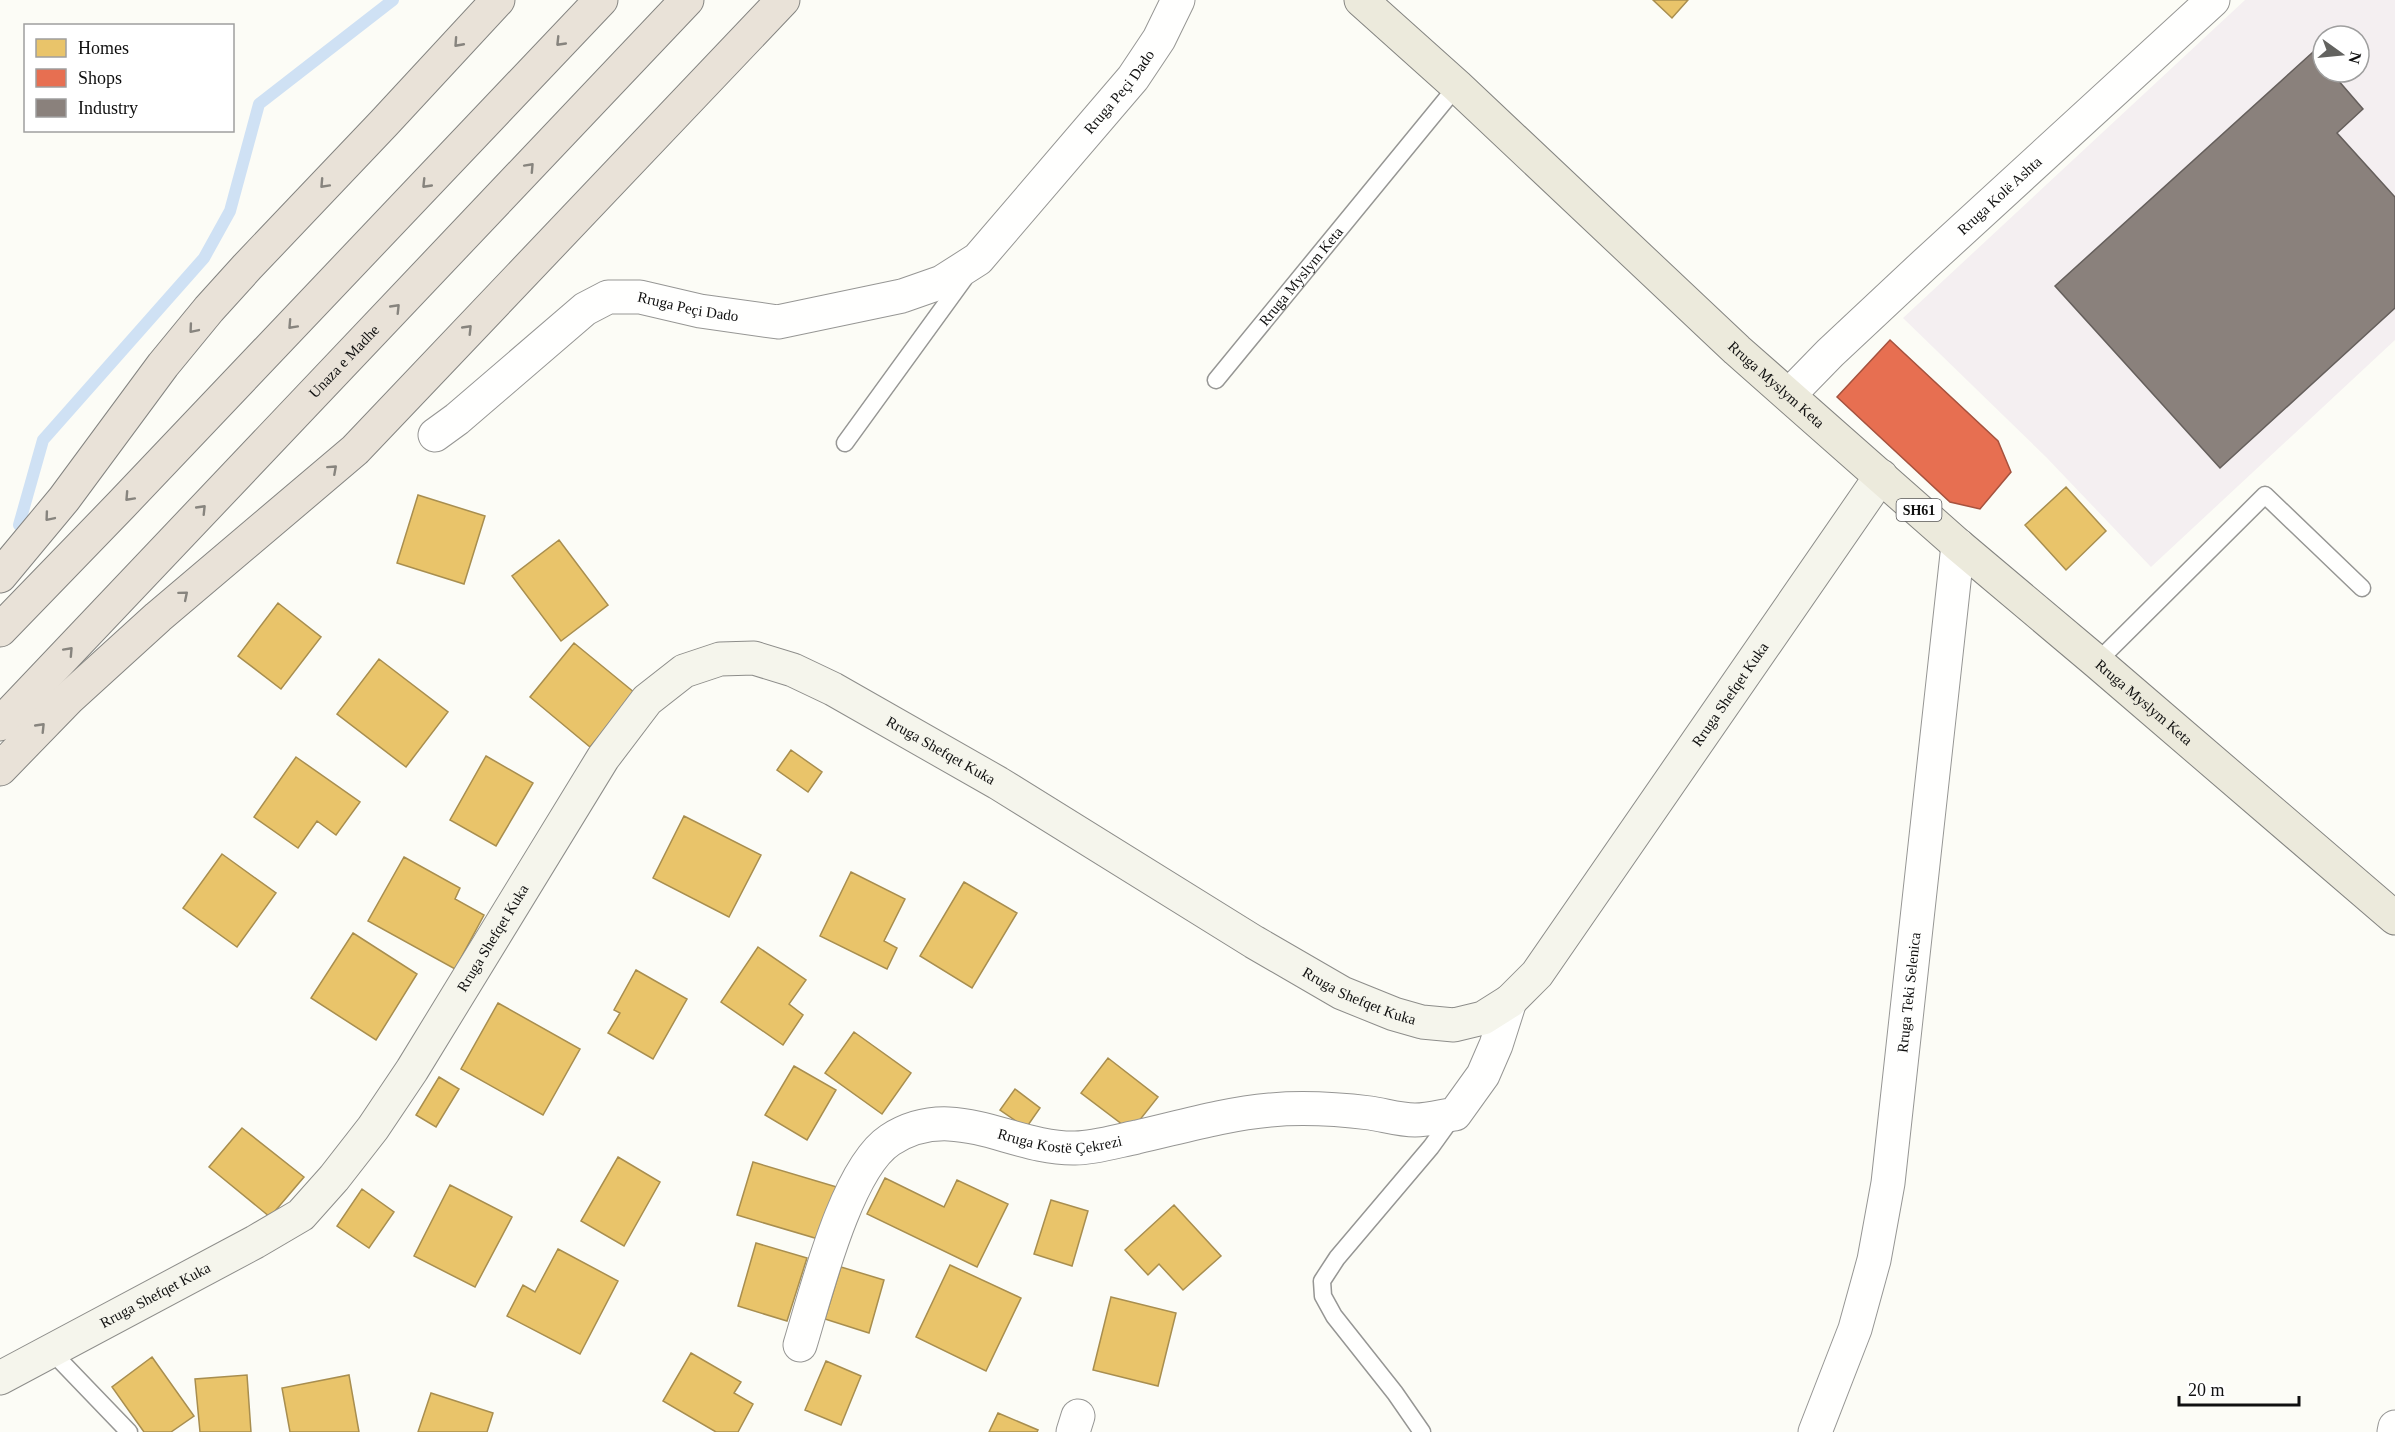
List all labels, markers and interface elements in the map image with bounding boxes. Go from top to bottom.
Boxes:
legend [24,24,234,132]
north arrow [2311,24,2371,84]
one-way arrow [557,35,568,46]
one-way arrow [454,36,465,47]
text: Homes [78,38,129,58]
street label: Rruga Peçi Dado [1081,47,1157,137]
text: N [2345,50,2365,66]
text: Shops [78,68,122,88]
text: Industry [78,98,138,118]
street label: Rruga Kolë Ashta [1955,153,2045,238]
one-way arrow [523,163,534,174]
one-way arrow [422,177,433,187]
one-way arrow [320,178,331,188]
street label: Rruga Myslym Keta [1256,224,1346,329]
street label: Rruga Peçi Dado [636,289,739,324]
one-way arrow [389,305,400,315]
one-way arrow [288,318,299,329]
street label: Unaza e Madhe [306,321,383,401]
one-way arrow [189,322,200,333]
one-way arrow [461,325,472,335]
street label: Rruga Myslym Keta [1725,338,1828,431]
one-way arrow [326,465,337,476]
one-way arrow [125,490,136,501]
road number: SH61 [1896,499,1942,521]
one-way arrow [195,506,206,517]
one-way arrow [45,510,56,521]
one-way arrow [177,591,188,602]
street label: Rruga Shefqet Kuka [1689,639,1772,749]
one-way arrow [62,648,73,658]
street label: Rruga Myslym Keta [2092,656,2196,749]
street label: Rruga Shefqet Kuka [884,713,998,788]
one-way arrow [34,724,45,734]
street label: Rruga Shefqet Kuka [454,881,532,994]
street label: Rruga Teki Selenica [1894,931,1924,1054]
street label: Rruga Shefqet Kuka [1300,964,1418,1028]
street label: Rruga Kostë Çekrezi [996,1126,1124,1156]
street label: Rruga Shefqet Kuka [97,1259,213,1331]
scale bar [2179,1369,2299,1407]
text: 20 m [2188,1380,2225,1400]

